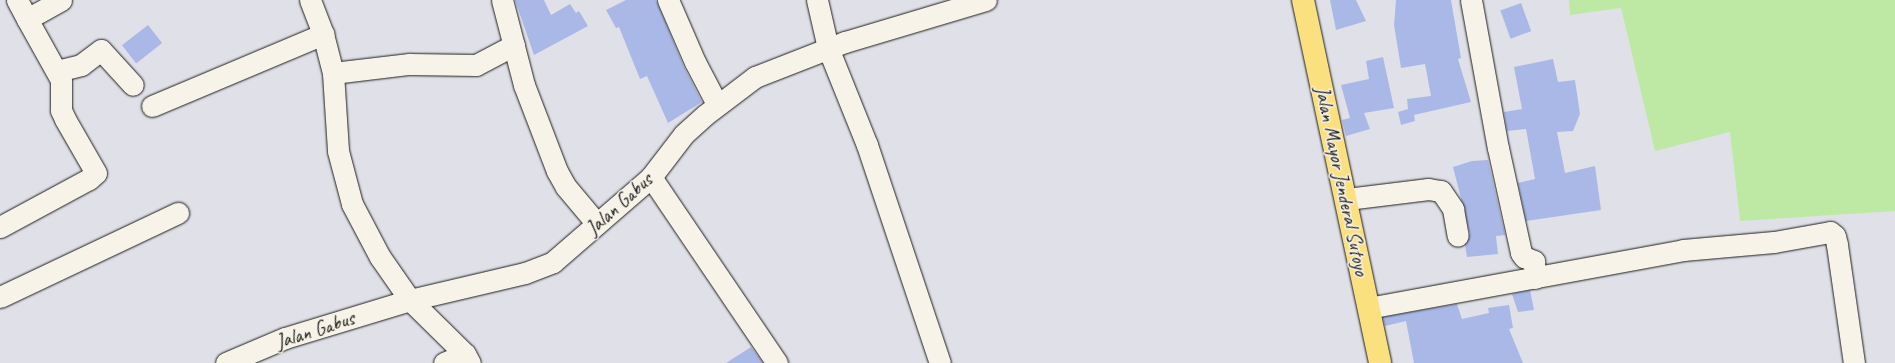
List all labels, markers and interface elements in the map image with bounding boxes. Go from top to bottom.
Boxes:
street label: Jalan Mayor Jenderal Sutoyo [1310,84,1374,278]
street label: Jalan Gabus [581,168,657,240]
street label: Jalan Gabus [273,306,357,354]

